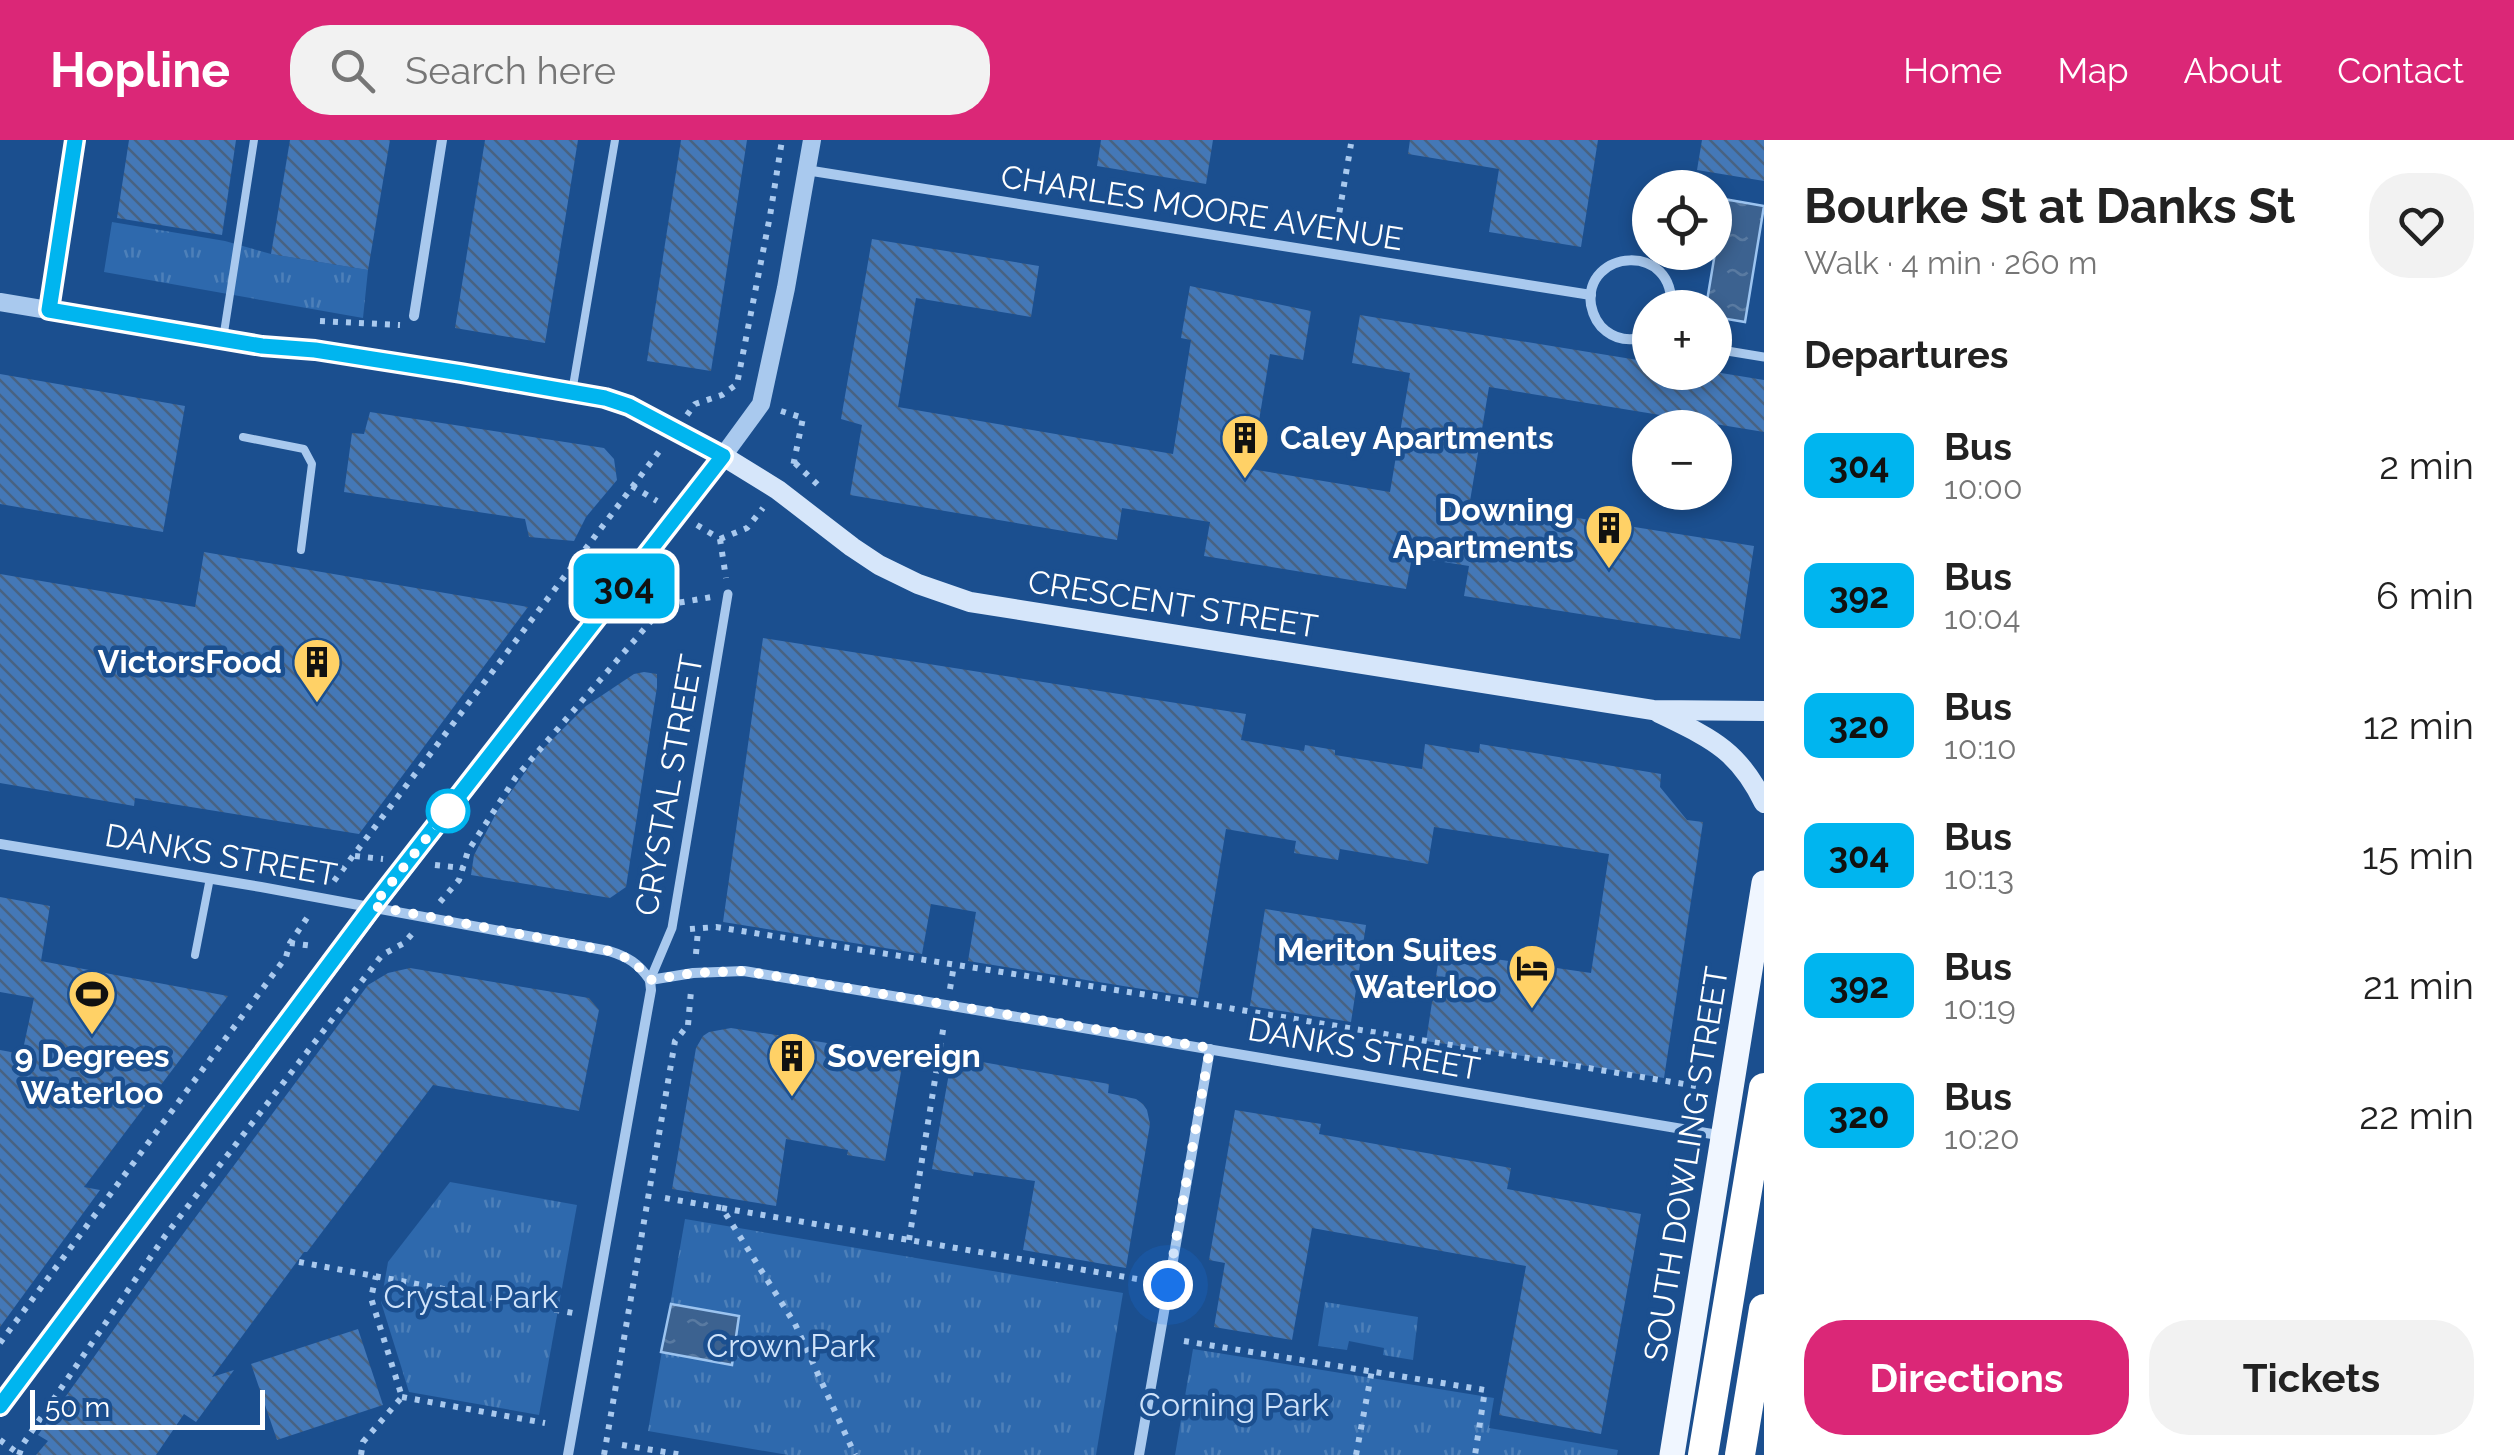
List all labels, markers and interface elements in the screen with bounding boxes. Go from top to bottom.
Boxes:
search box [290,25,990,115]
text: Hopline [50,42,230,98]
icon: search [325,43,380,98]
text: Search here [405,48,616,93]
text: Home [1903,50,2002,91]
text: Map [2057,50,2129,91]
text: About [2184,50,2282,91]
text: Contact [2337,50,2464,91]
street label: CHARLES MOORE AVENUE [998,157,1406,258]
map controls [1632,170,1732,510]
button: locate [1632,170,1732,270]
button: heart [2369,173,2474,278]
text: Bourke St at Danks St [1804,178,2296,234]
text: Walk · 4 min · 260 m [1804,244,2097,281]
button: + [1632,290,1732,390]
text: Departures [1804,332,2009,377]
button: − [1632,410,1732,510]
building icon: Caley Apartments [1219,412,1271,480]
place label: Caley Apartments [1280,419,1554,456]
text: Bus [1944,424,2012,469]
text: 2 min [2379,443,2474,488]
text: 304 [1828,445,1890,486]
text: 10:00 [1944,469,2022,506]
place label: Downing Apartments [1393,491,1574,565]
building icon: Downing Apartments [1583,502,1635,570]
line badge: 304 [566,554,682,618]
text: Bus [1944,554,2012,599]
street label: CRESCENT STREET [1026,562,1321,645]
text: 304 [593,566,655,607]
text: 6 min [2376,573,2474,618]
text: 392 [1829,575,1889,616]
text: 10:04 [1944,599,2020,636]
building icon: VictorsFood [291,636,343,704]
place label: VictorsFood [98,643,282,680]
street label: CRYSTAL STREET [627,651,710,918]
text: Bus [1944,684,2012,729]
text: 12 min [2363,703,2474,748]
text: 320 [1829,705,1889,746]
text: 10:10 [1944,729,2017,766]
unlabelled marker [427,790,469,832]
text: Bus [1944,814,2012,859]
street label: DANKS STREET [102,816,340,893]
text: 15 min [2362,833,2474,878]
text: 304 [1828,835,1890,876]
text: 10:13 [1944,859,2014,896]
place label: Meriton Suites Waterloo [1277,931,1497,1005]
hotel icon: Meriton Suites Waterloo [1506,942,1558,1010]
text: Bus [1944,944,2012,989]
text: 21 min [2363,963,2474,1008]
street label: SOUTH DOWLING STREET [1636,964,1735,1364]
text: 392 [1829,965,1889,1006]
sports icon: 9 Degrees Waterloo [66,968,118,1036]
text: 10:19 [1944,989,2016,1026]
street label: DANKS STREET [1245,1010,1483,1087]
building icon: Sovereign [766,1030,818,1098]
place label: 9 Degrees Waterloo [14,1037,170,1111]
place label: Sovereign [827,1037,981,1074]
text: Bus [1944,1074,2012,1119]
text: 22 min [2359,1093,2474,1138]
text: 320 [1829,1095,1889,1136]
text: 10:20 [1944,1119,2020,1156]
your location [1143,1260,1193,1310]
park label: Crystal Park [384,1278,559,1315]
button: Directions [1804,1320,2129,1435]
button: Tickets [2149,1320,2474,1435]
park label: Crown Park [706,1327,876,1364]
scale bar [30,1385,265,1430]
park label: Corning Park [1139,1386,1329,1423]
text: 50 m [45,1391,110,1424]

